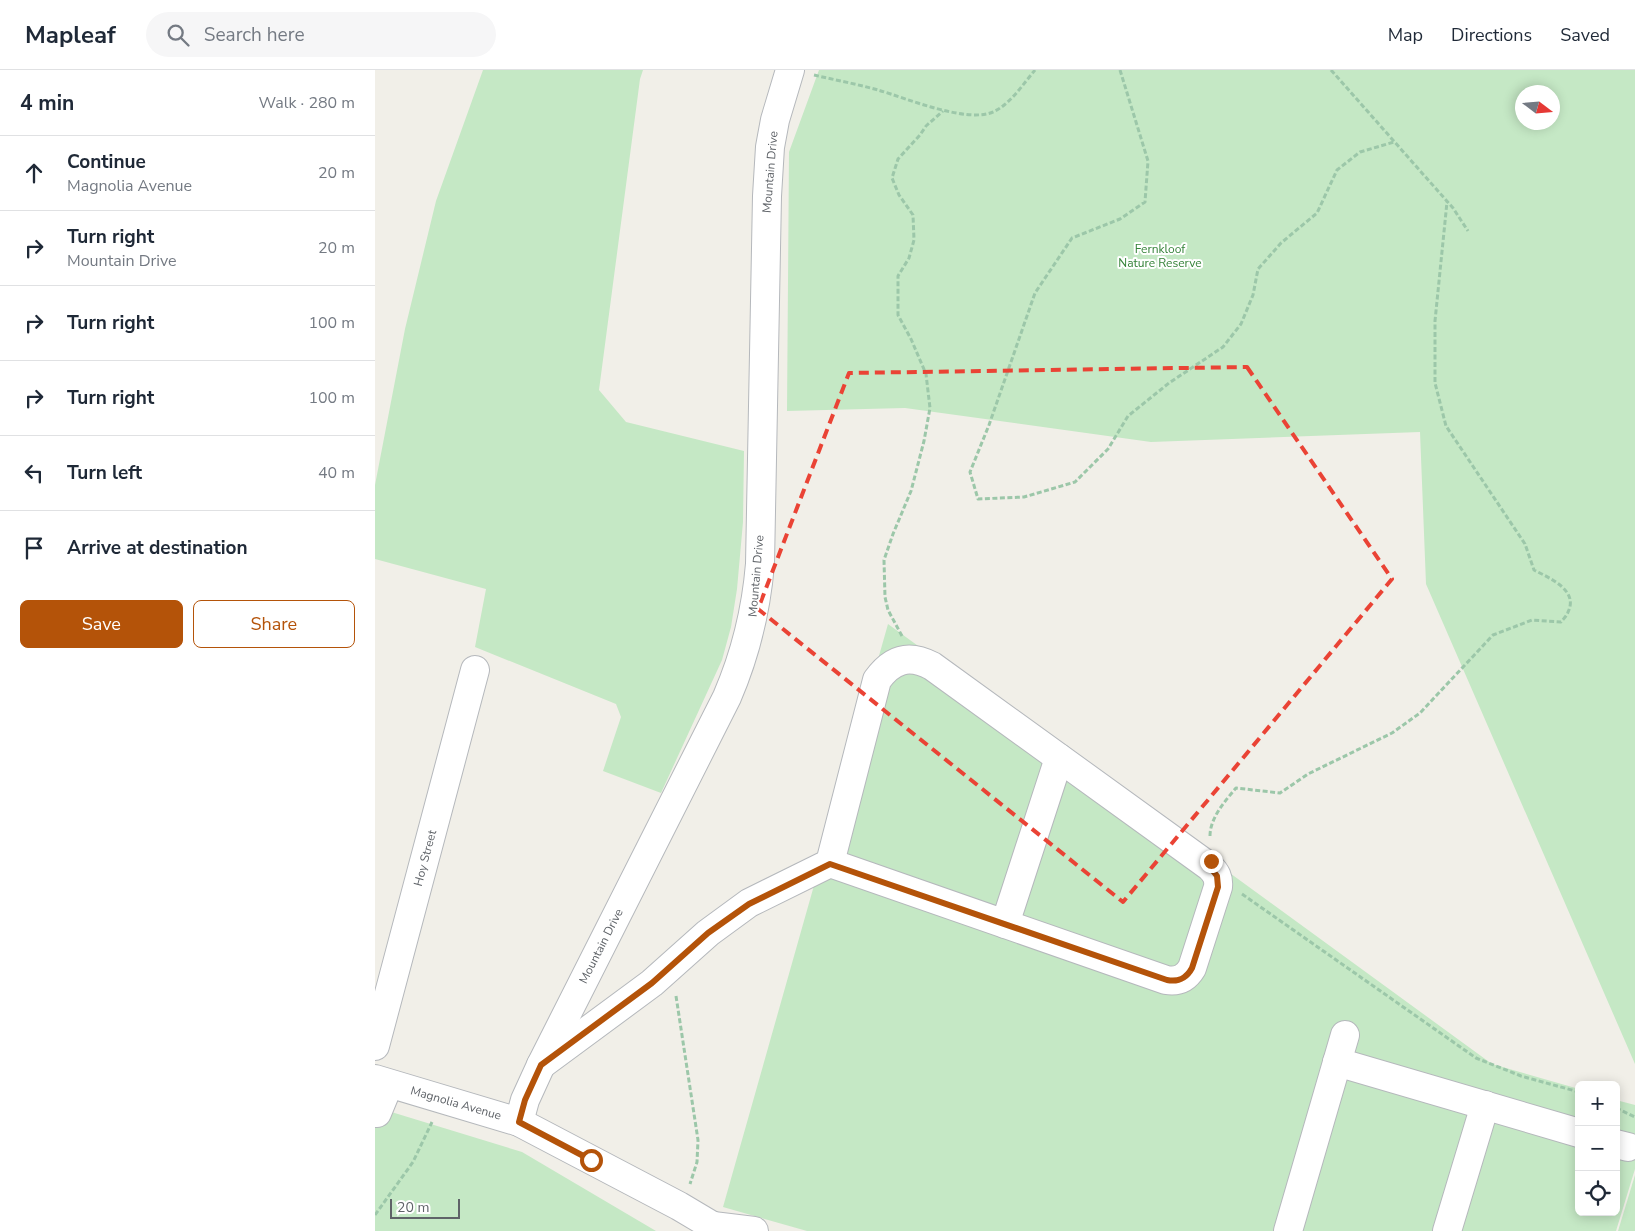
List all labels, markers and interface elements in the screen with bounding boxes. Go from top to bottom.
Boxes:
search box [146,12,496,57]
text: Mapleaf [25,19,116,51]
icon: search [164,21,192,49]
text: Search here [204,22,305,48]
text: Map [1388,23,1423,47]
text: Directions [1451,23,1532,47]
text: Saved [1560,23,1610,47]
north arrow [1515,85,1560,130]
text: 4 min [20,89,74,117]
text: Walk · 280 m [259,92,355,114]
street label: Mountain Drive [758,130,782,214]
text: Continue [67,149,146,175]
icon: ahead [20,159,48,187]
text: 20 m [318,162,355,184]
text: Magnolia Avenue [67,175,192,197]
text: Turn right [67,224,154,250]
icon: right [20,234,48,262]
text: 20 m [318,237,355,259]
park label: Fernkloof Nature Reserve [1118,241,1202,271]
text: Mountain Drive [67,250,177,272]
icon: right [20,309,48,337]
text: Turn right [67,310,154,336]
text: 100 m [308,312,355,334]
icon: right [20,384,48,412]
text: Turn right [67,385,154,411]
text: 100 m [308,387,355,409]
icon: left [20,459,48,487]
text: Turn left [67,460,142,486]
text: 40 m [318,462,355,484]
icon: arrive [20,534,48,562]
street label: Mountain Drive [744,534,768,618]
text: Arrive at destination [67,535,248,561]
button: Save [20,600,183,648]
button: Share [193,600,355,648]
street label: Hoy Street [410,827,440,888]
route end [1200,850,1223,873]
street label: Mountain Drive [575,906,627,986]
map controls [1575,1081,1620,1216]
button: + [1575,1081,1620,1126]
street label: Magnolia Avenue [409,1082,503,1124]
button: − [1575,1126,1620,1171]
route start [580,1149,603,1172]
button: locate [1575,1171,1620,1216]
scale bar [390,1196,460,1219]
text: 20 m [397,1198,429,1217]

